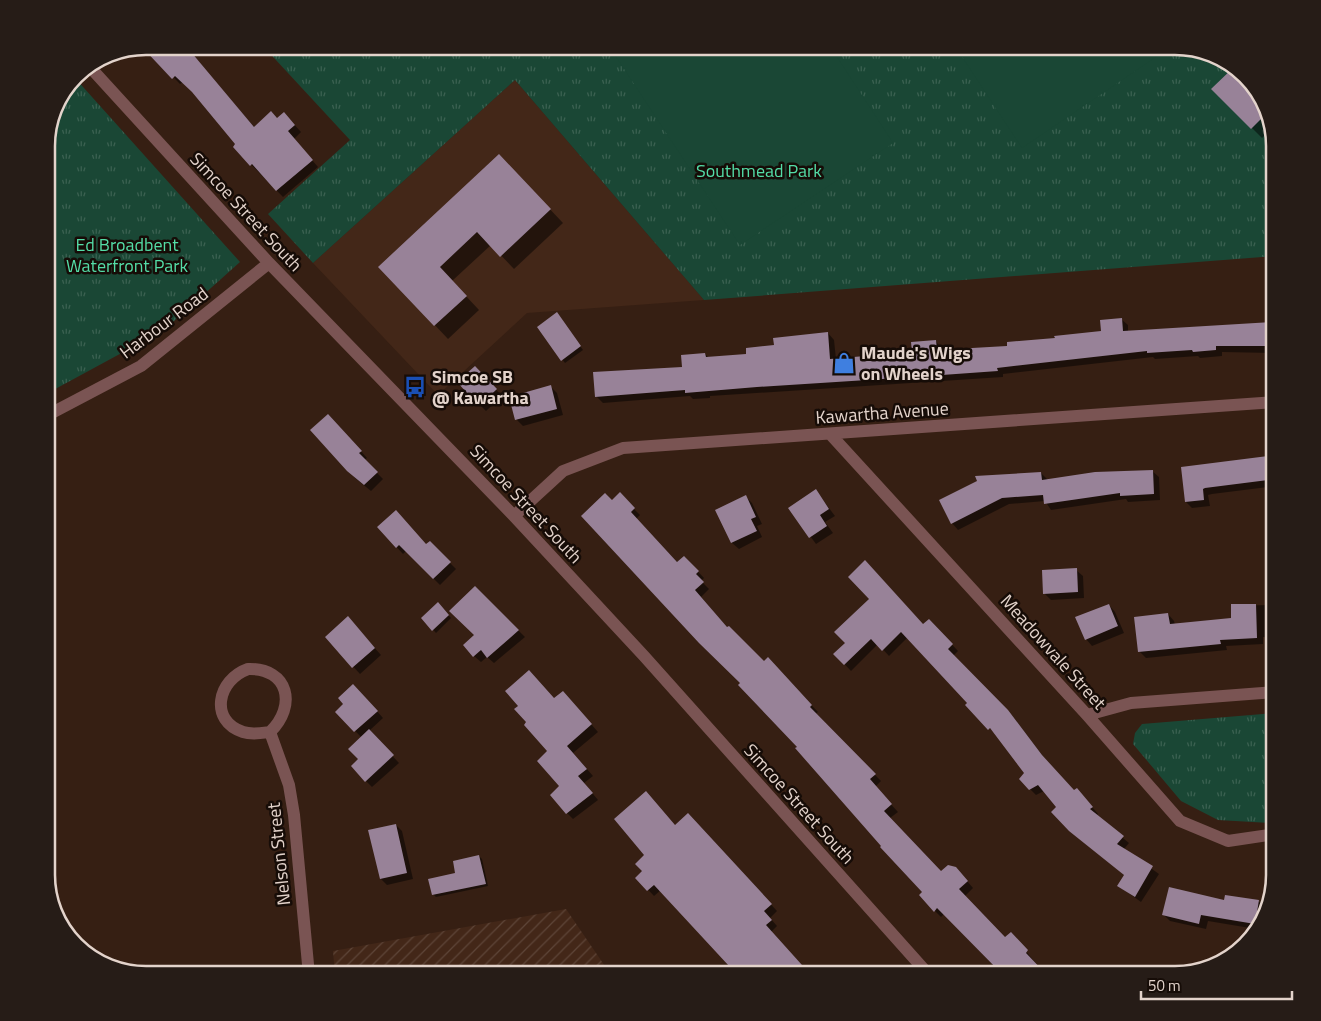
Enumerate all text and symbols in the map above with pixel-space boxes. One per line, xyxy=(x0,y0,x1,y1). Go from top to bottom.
street label: Simcoe Street South xyxy=(184,146,309,277)
park label: Southmead Park xyxy=(696,157,822,184)
park label: Ed Broadbent Waterfront Park xyxy=(66,231,188,279)
street label: Harbour Road xyxy=(114,280,214,365)
place label: Maude's Wigs on Wheels xyxy=(861,339,971,387)
shop icon: Maude's Wigs on Wheels xyxy=(831,350,857,376)
place label: Simcoe SB @ Kawartha xyxy=(432,363,529,411)
bus stop icon: Simcoe SB @ Kawartha xyxy=(402,374,428,400)
street label: Kawartha Avenue xyxy=(814,394,949,431)
street label: Simcoe Street South xyxy=(464,438,589,569)
street label: Meadowvale Street xyxy=(994,588,1113,716)
street label: Simcoe Street South xyxy=(738,737,861,870)
street label: Nelson Street xyxy=(260,801,297,907)
scale bar xyxy=(1141,968,1292,1000)
text: 50 m xyxy=(1148,974,1181,997)

